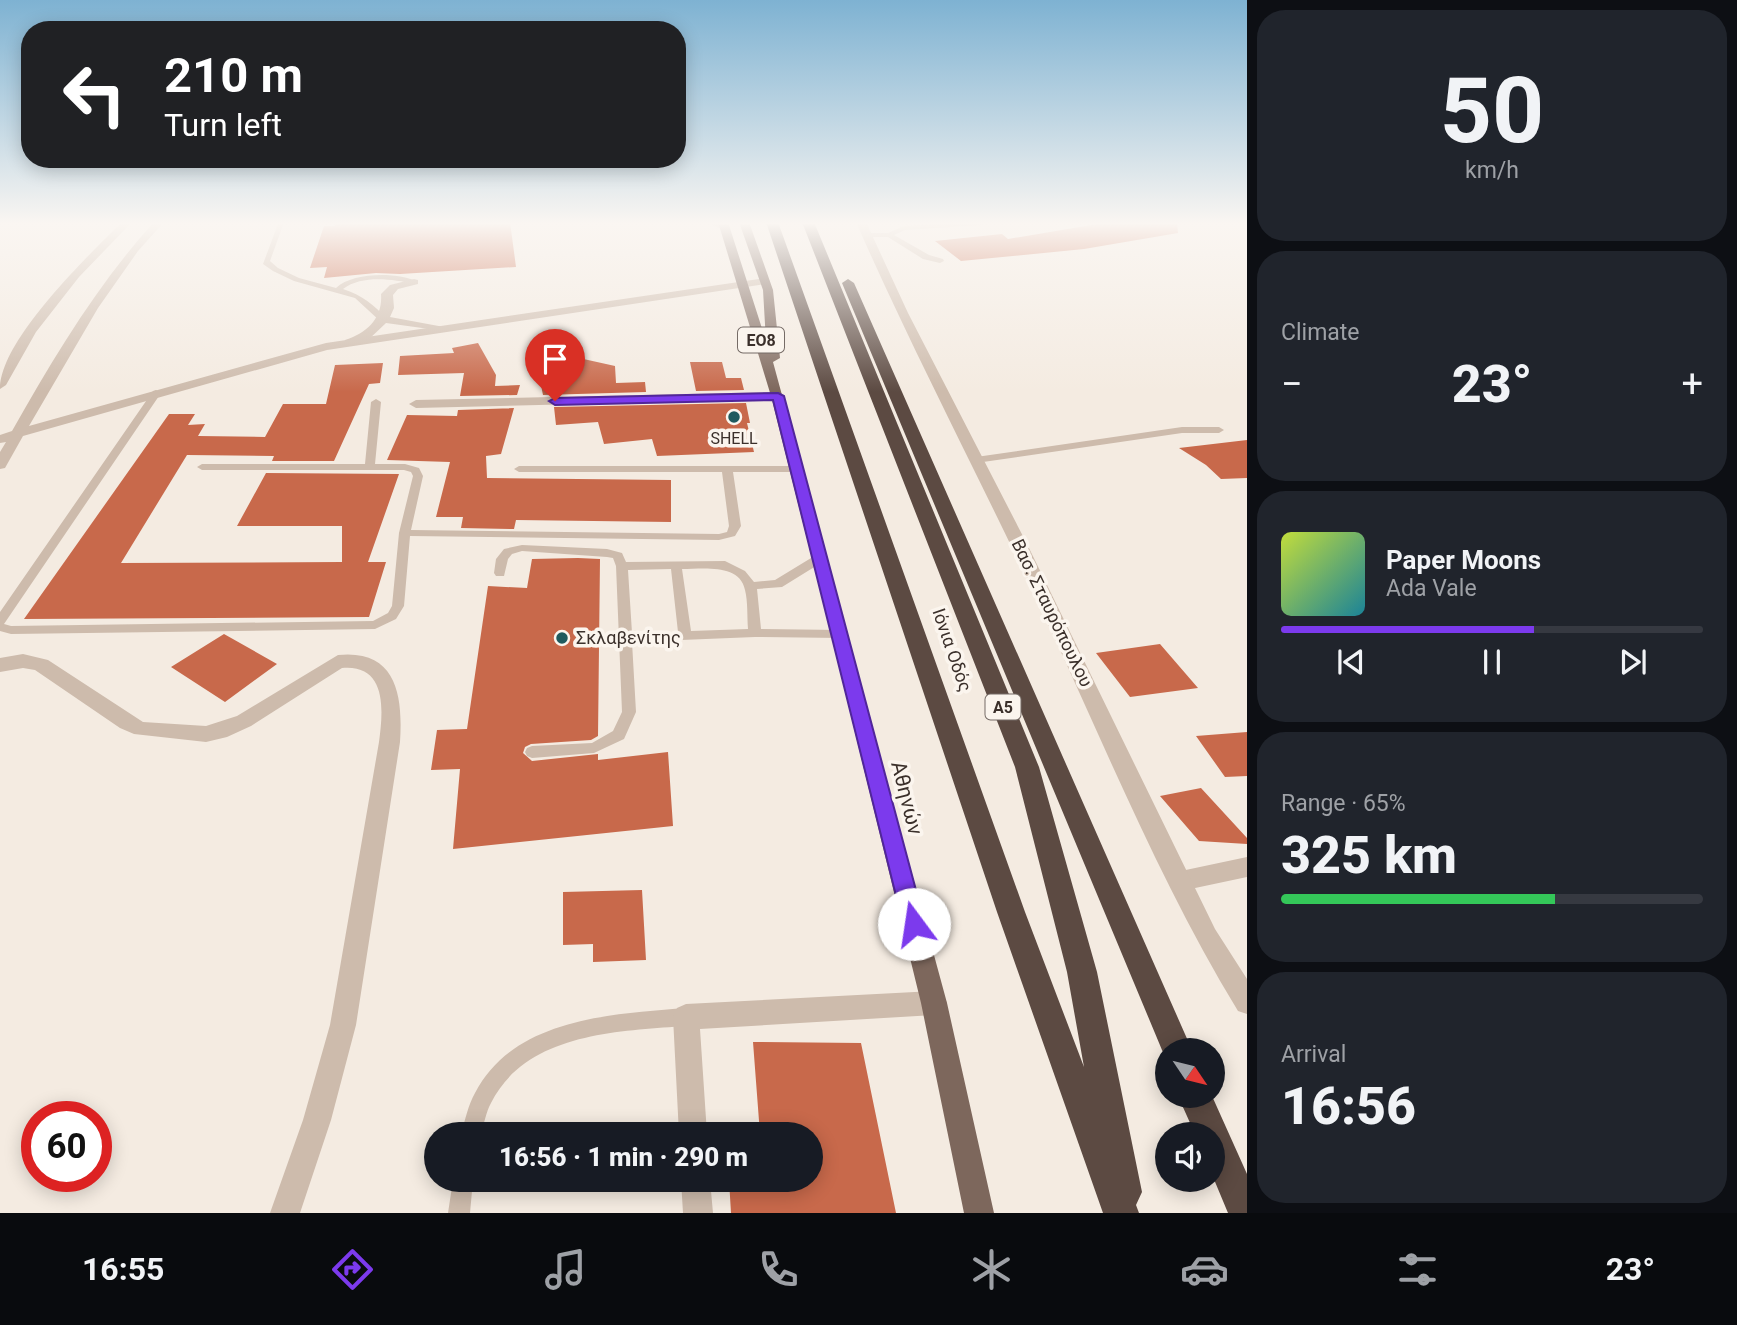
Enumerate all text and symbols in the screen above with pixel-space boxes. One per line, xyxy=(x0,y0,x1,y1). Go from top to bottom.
text: 210 m xyxy=(164,47,303,104)
icon: left xyxy=(49,49,140,140)
text: 50 xyxy=(1440,58,1544,164)
text: Turn left xyxy=(164,106,282,144)
text: km/h xyxy=(1465,157,1519,184)
text: Climate xyxy=(1281,319,1360,346)
road number: ΕΟ8 xyxy=(738,328,784,352)
pin xyxy=(525,329,585,401)
icon: arrive xyxy=(536,340,574,378)
text: 23° xyxy=(1452,354,1532,415)
text: − xyxy=(1281,362,1303,406)
text: + xyxy=(1681,362,1703,406)
marker: SHELL xyxy=(726,409,742,425)
place label: SHELL xyxy=(710,429,758,448)
street label: Βασ. Σταυρόπουλου xyxy=(1008,536,1097,690)
text: Paper Moons xyxy=(1386,545,1541,575)
text: Ada Vale xyxy=(1386,575,1477,602)
street label: Ιόνια Οδός xyxy=(928,605,977,694)
place label: Σκλαβενίτης xyxy=(576,627,681,648)
marker: Σκλαβενίτης xyxy=(554,630,570,646)
icon: previous xyxy=(1332,643,1370,681)
icon: pause xyxy=(1473,643,1511,681)
icon: next xyxy=(1614,643,1652,681)
road number: Α5 xyxy=(986,694,1020,720)
street label: Αθηνών xyxy=(886,759,928,837)
text: Range · 65% xyxy=(1281,790,1406,817)
text: 325 km xyxy=(1281,825,1457,886)
position arrow xyxy=(877,887,951,961)
north arrow xyxy=(1155,1038,1225,1108)
map controls xyxy=(1155,1038,1225,1192)
text: Arrival xyxy=(1281,1041,1346,1068)
text: 16:56 xyxy=(1281,1076,1416,1137)
speed limit sign: 60 xyxy=(21,1101,112,1192)
button: sound xyxy=(1155,1122,1225,1192)
text: 16:56 · 1 min · 290 m xyxy=(499,1142,748,1172)
icon: directions xyxy=(328,1245,377,1294)
icon: music xyxy=(541,1245,590,1294)
icon: phone xyxy=(754,1245,803,1294)
icon: climate xyxy=(967,1245,1016,1294)
icon: car xyxy=(1180,1245,1229,1294)
icon: filters xyxy=(1393,1245,1442,1294)
text: 16:55 xyxy=(82,1250,164,1288)
text: 23° xyxy=(1606,1250,1655,1288)

